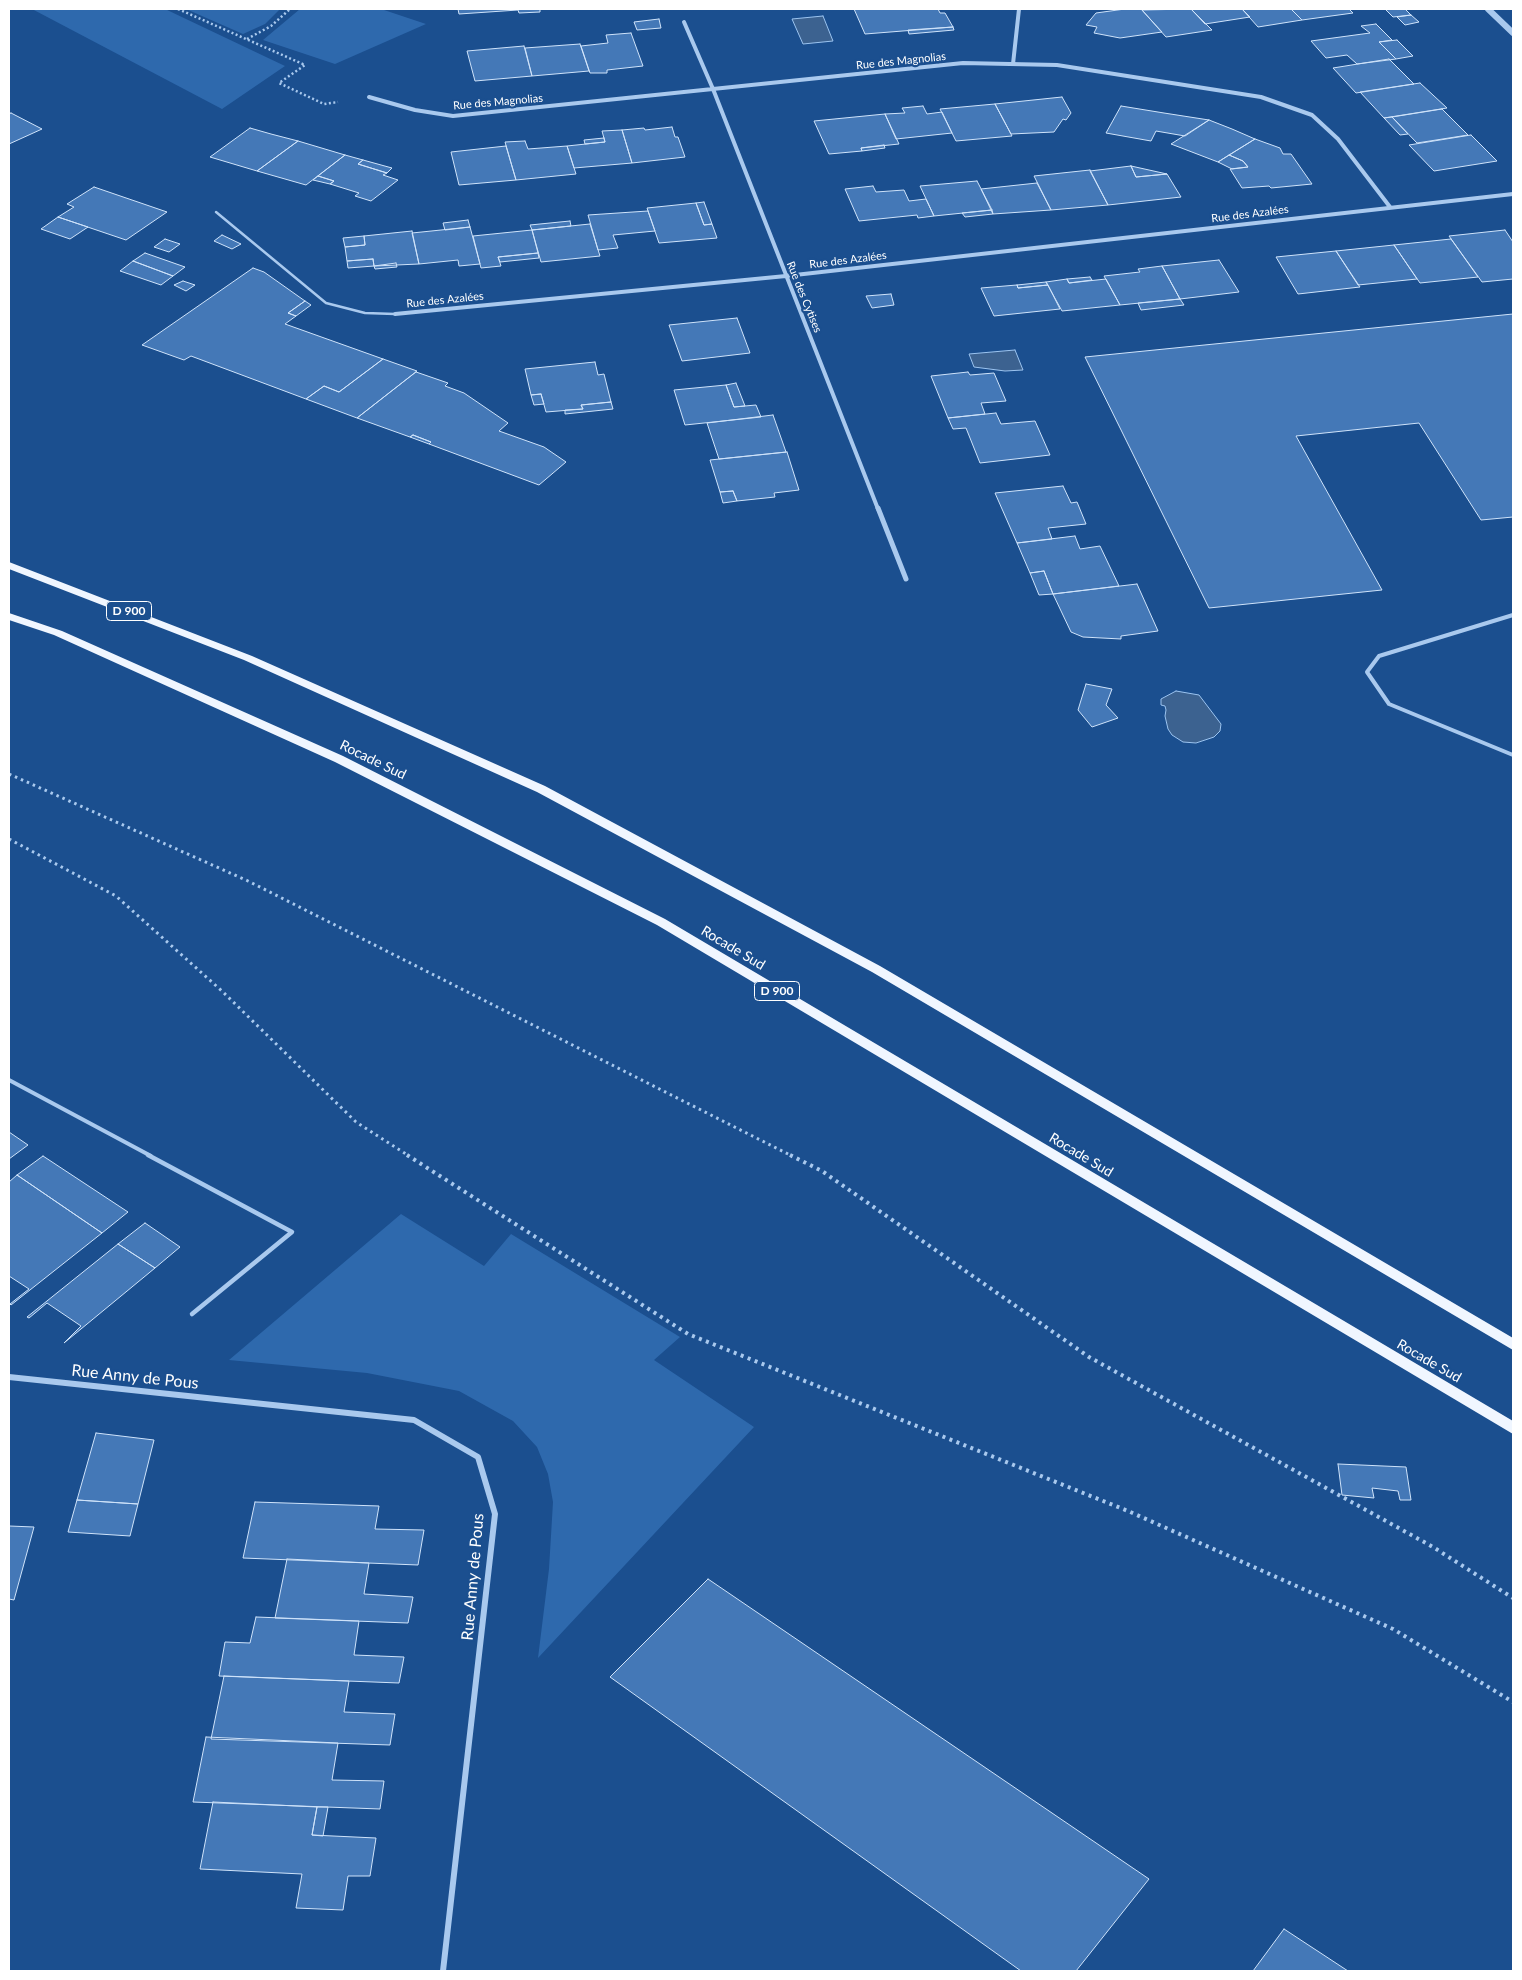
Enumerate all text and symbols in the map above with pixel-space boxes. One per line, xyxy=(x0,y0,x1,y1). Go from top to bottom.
street label: Rue des Magnolias xyxy=(856,50,946,72)
street label: Rue des Magnolias xyxy=(453,92,543,112)
street label: Rue des Azalées xyxy=(1211,203,1289,225)
street label: Rue des Azalées xyxy=(809,249,887,271)
street label: Rue des Cytises xyxy=(784,259,824,335)
street label: Rue des Azalées xyxy=(406,289,484,311)
road number: D 900 xyxy=(106,602,152,620)
street label: Rocade Sud xyxy=(337,737,409,783)
street label: Rocade Sud xyxy=(698,922,768,974)
road number: D 900 xyxy=(754,981,800,1000)
street label: Rocade Sud xyxy=(1046,1129,1116,1181)
street label: Rocade Sud xyxy=(1394,1336,1464,1386)
street label: Rue Anny de Pous xyxy=(71,1361,199,1393)
street label: Rue Anny de Pous xyxy=(458,1513,488,1641)

